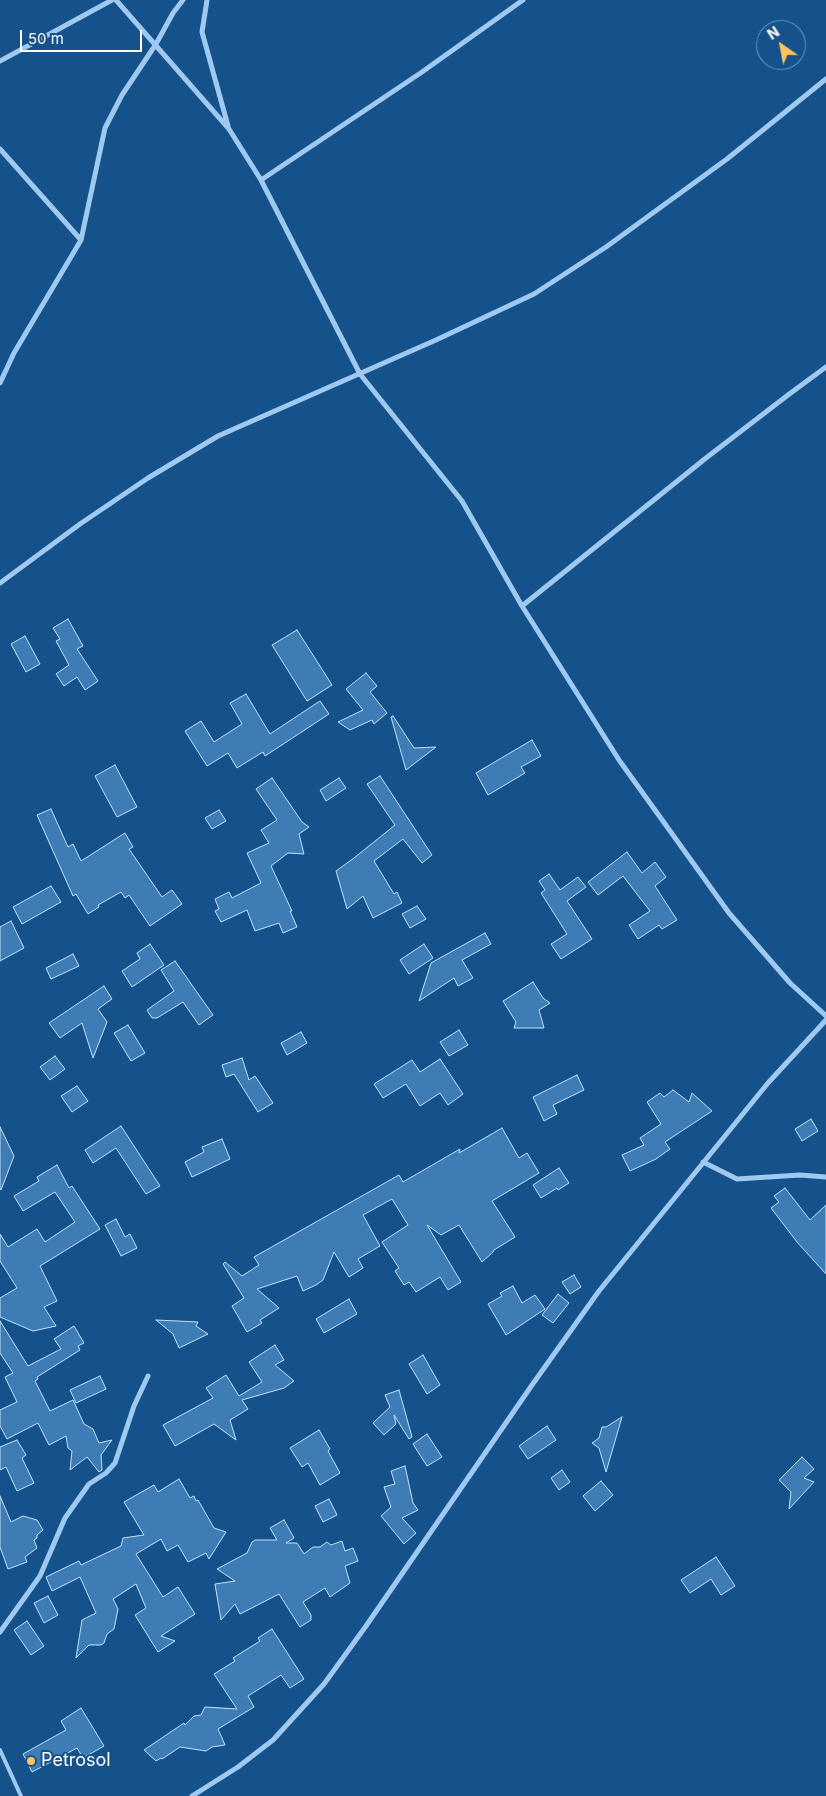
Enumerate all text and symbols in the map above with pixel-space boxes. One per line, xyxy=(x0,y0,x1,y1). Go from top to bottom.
scale bar xyxy=(22,20,145,52)
north arrow xyxy=(756,20,806,70)
text: N xyxy=(764,23,782,43)
text: 50 m xyxy=(28,29,64,48)
place label: Petrosol xyxy=(41,1750,111,1772)
marker: Petrosol xyxy=(25,1755,37,1767)

